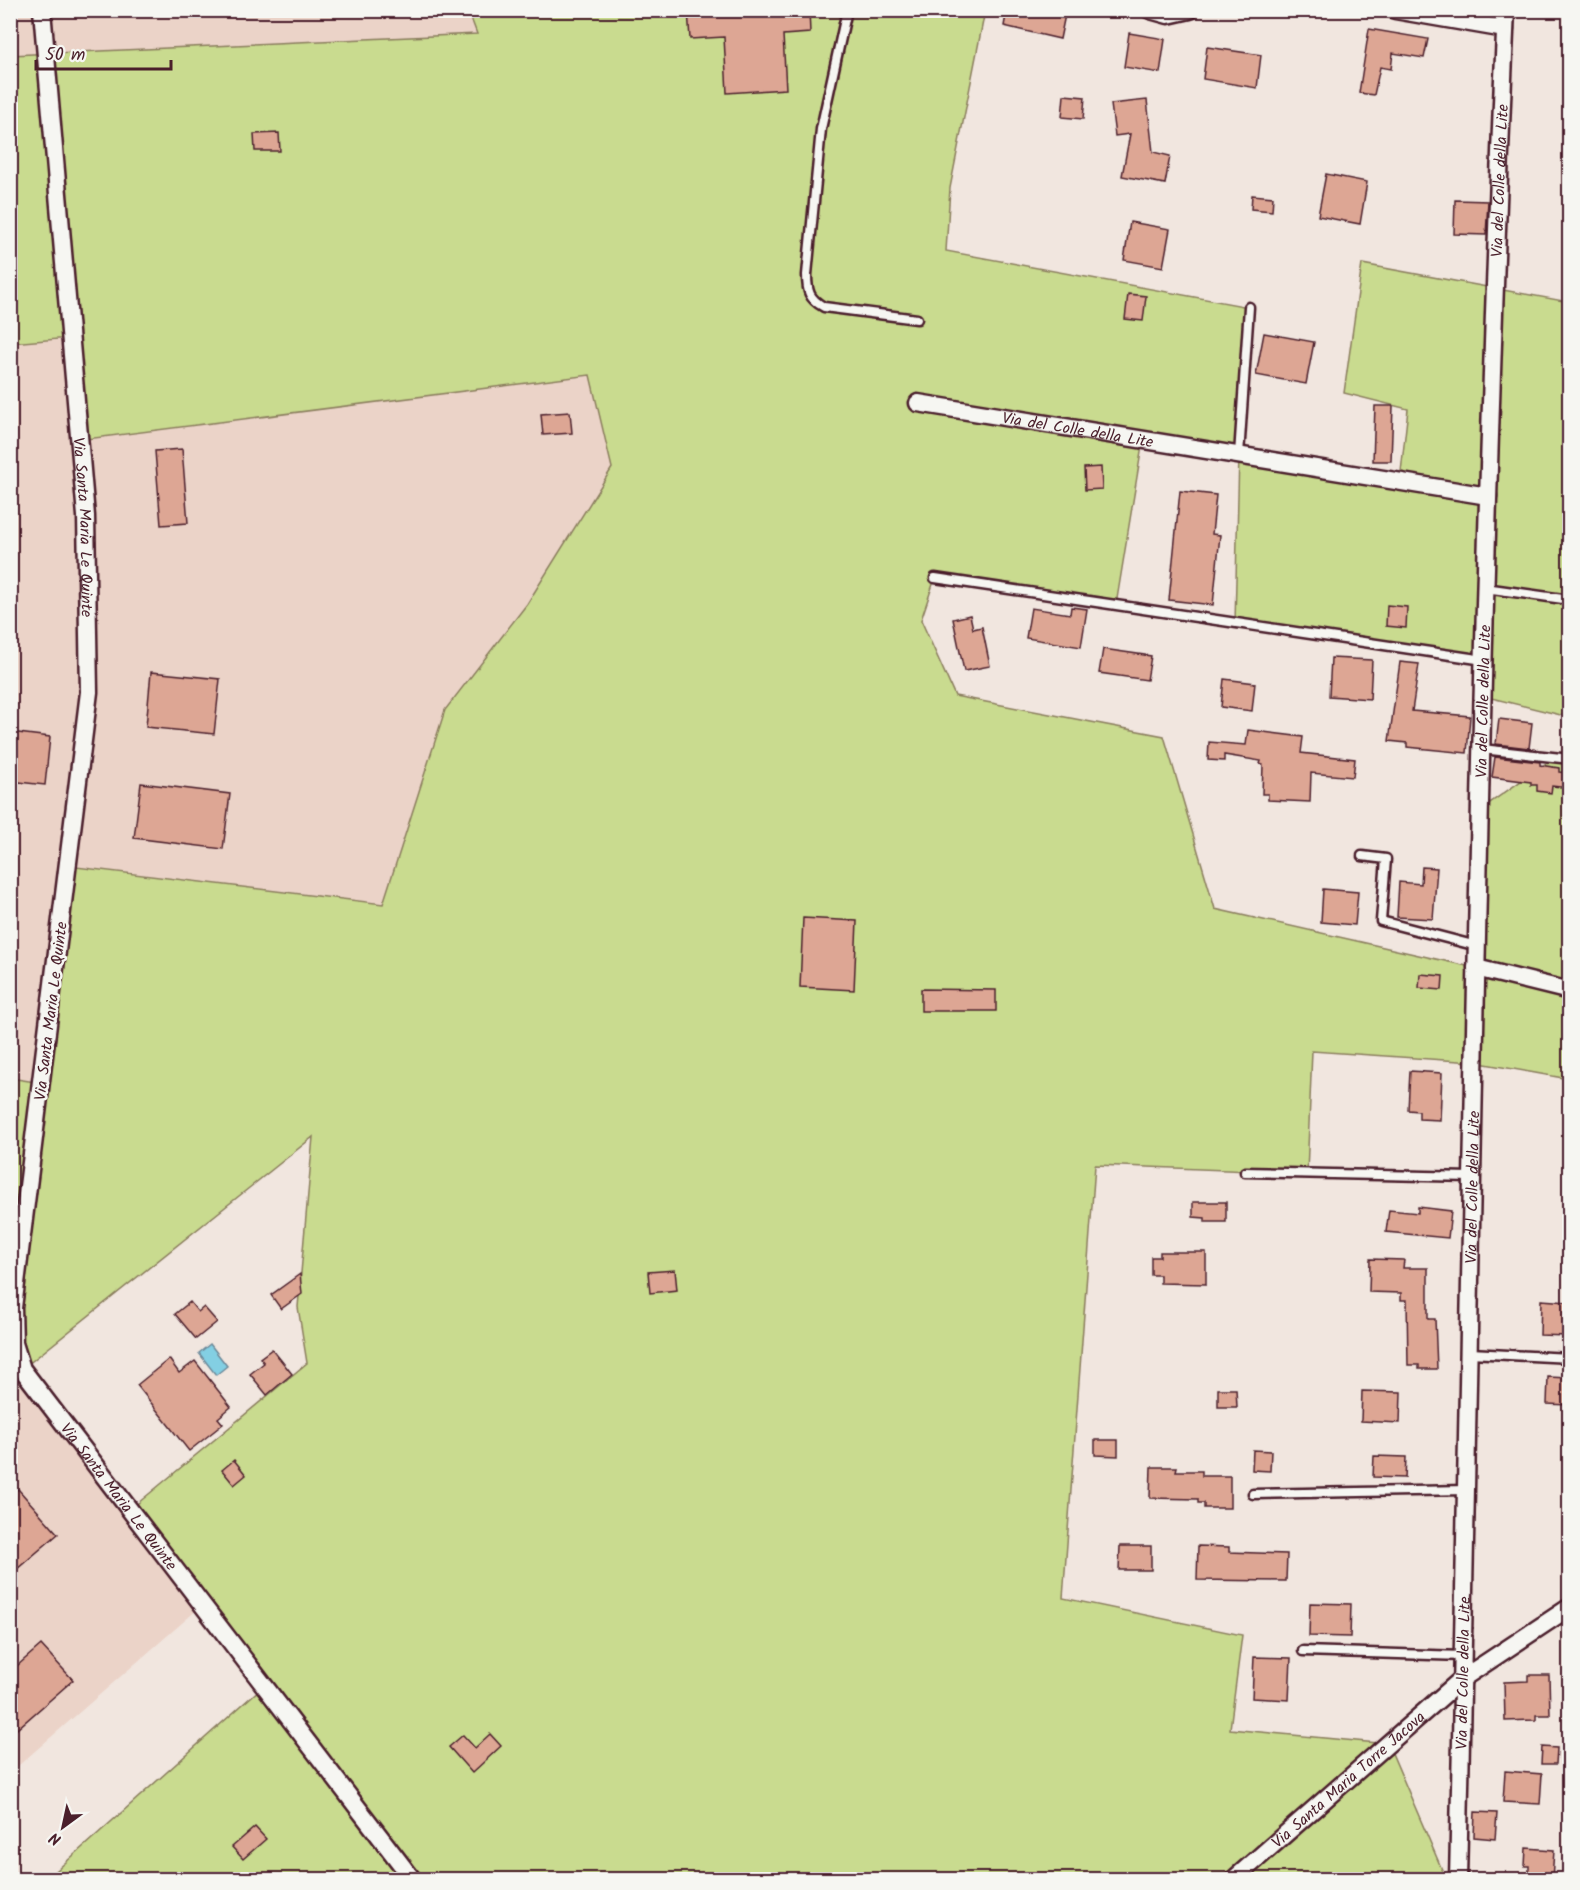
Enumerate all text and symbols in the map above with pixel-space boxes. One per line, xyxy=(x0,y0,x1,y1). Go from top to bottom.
scale bar xyxy=(36,33,171,71)
text: 50 m xyxy=(45,41,85,70)
street label: Via del Colle della Lite xyxy=(1485,104,1516,257)
street label: Via del Colle della Lite xyxy=(1000,406,1155,455)
street label: Via Santa Maria Le Quinte xyxy=(65,436,99,617)
street label: Via del Colle della Lite xyxy=(1470,624,1498,778)
street label: Via Santa Maria Le Quinte xyxy=(28,920,75,1102)
street label: Via del Colle della Lite xyxy=(1459,1110,1487,1264)
street label: Via Santa Maria Le Quinte xyxy=(53,1418,183,1576)
street label: Via del Colle della Lite xyxy=(1450,1596,1478,1750)
street label: Via Santa Maria Torre Jacova xyxy=(1266,1705,1432,1855)
north arrow xyxy=(33,1797,93,1857)
text: N xyxy=(45,1825,67,1852)

